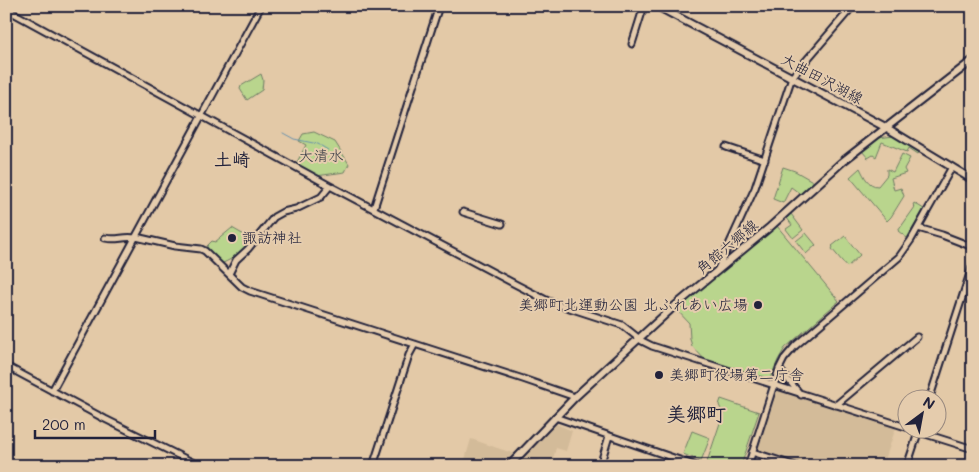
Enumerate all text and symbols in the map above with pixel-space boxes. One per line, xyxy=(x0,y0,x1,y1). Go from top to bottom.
street label: 大曲田沢湖線 xyxy=(778,48,867,108)
park label: 大清水 xyxy=(298,145,344,165)
district label: 土崎 xyxy=(214,147,250,171)
street label: 角館六郷線 xyxy=(691,214,762,278)
place label: 諏訪神社 xyxy=(242,227,302,247)
marker: 諏訪神社 xyxy=(226,232,238,244)
place label: 美郷町北運動公園 北ふれあい広場 xyxy=(518,294,748,314)
marker: 美郷町北運動公園 北ふれあい広場 xyxy=(752,299,764,311)
place label: 美郷町役場第二庁舎 xyxy=(669,364,804,384)
marker: 美郷町役場第二庁舎 xyxy=(653,369,665,381)
north arrow xyxy=(896,390,946,440)
text: N xyxy=(920,392,939,413)
district label: 美郷町 xyxy=(666,400,726,426)
scale bar xyxy=(35,407,155,439)
text: 200 m xyxy=(42,414,86,434)

